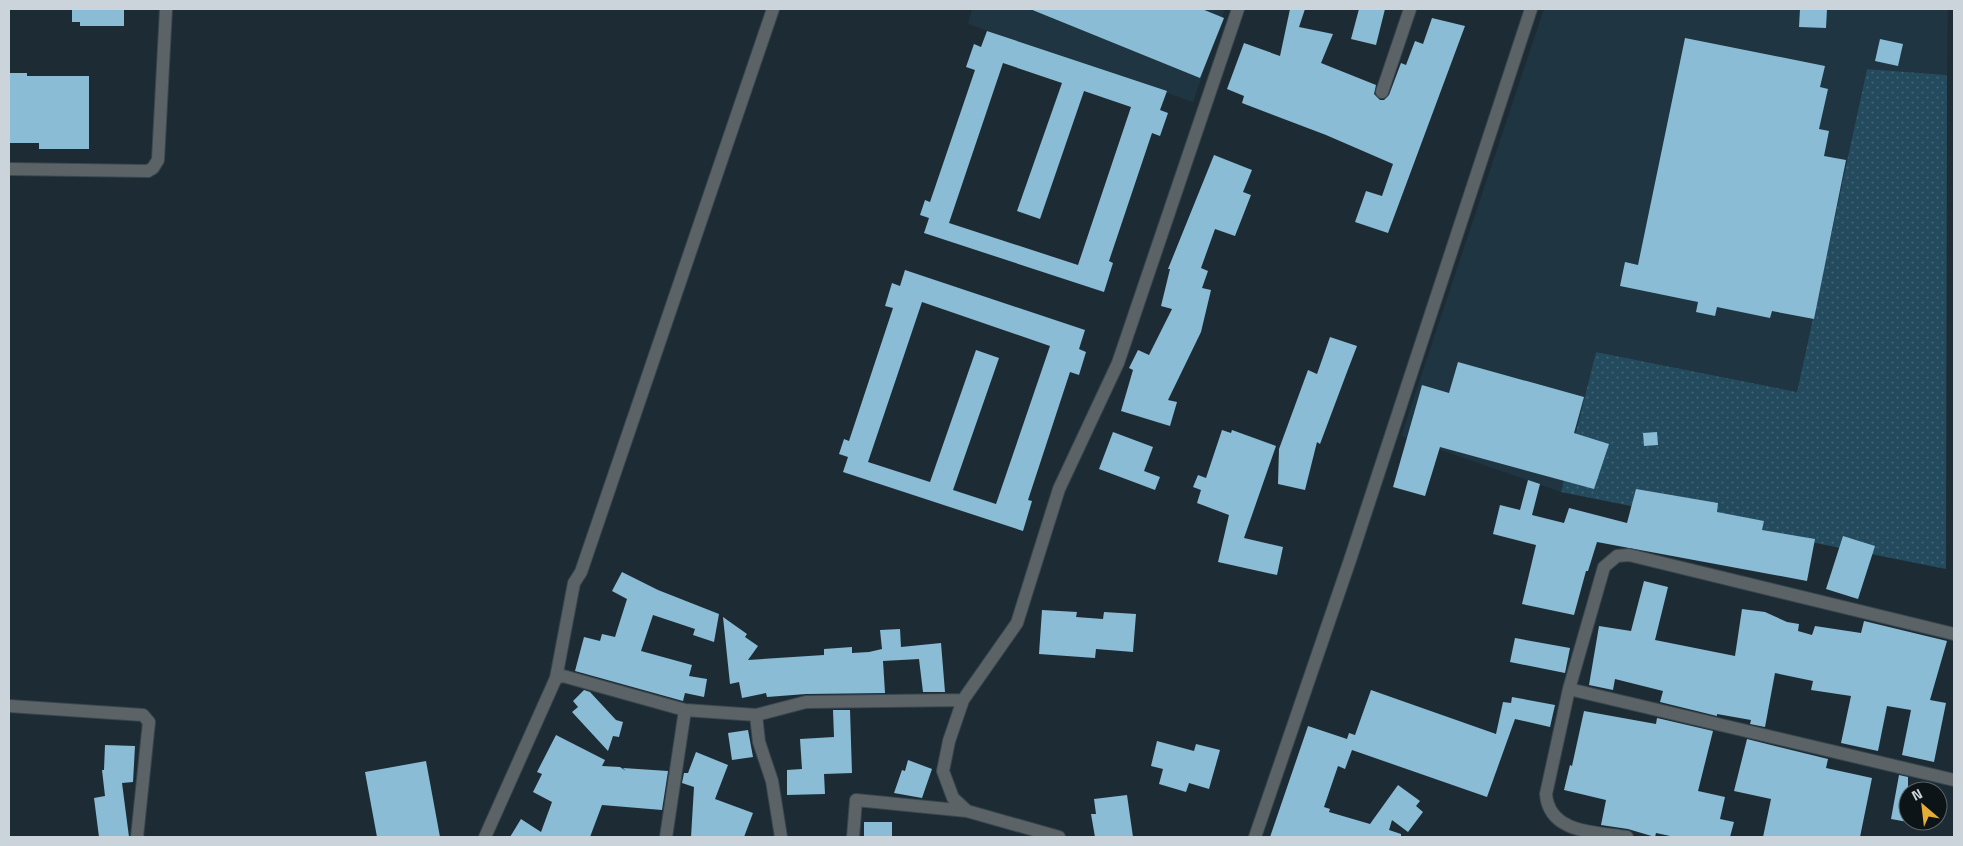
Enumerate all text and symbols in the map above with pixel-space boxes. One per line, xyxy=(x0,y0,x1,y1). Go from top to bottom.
north arrow xyxy=(1898,781,1948,831)
text: N xyxy=(1907,783,1926,806)

